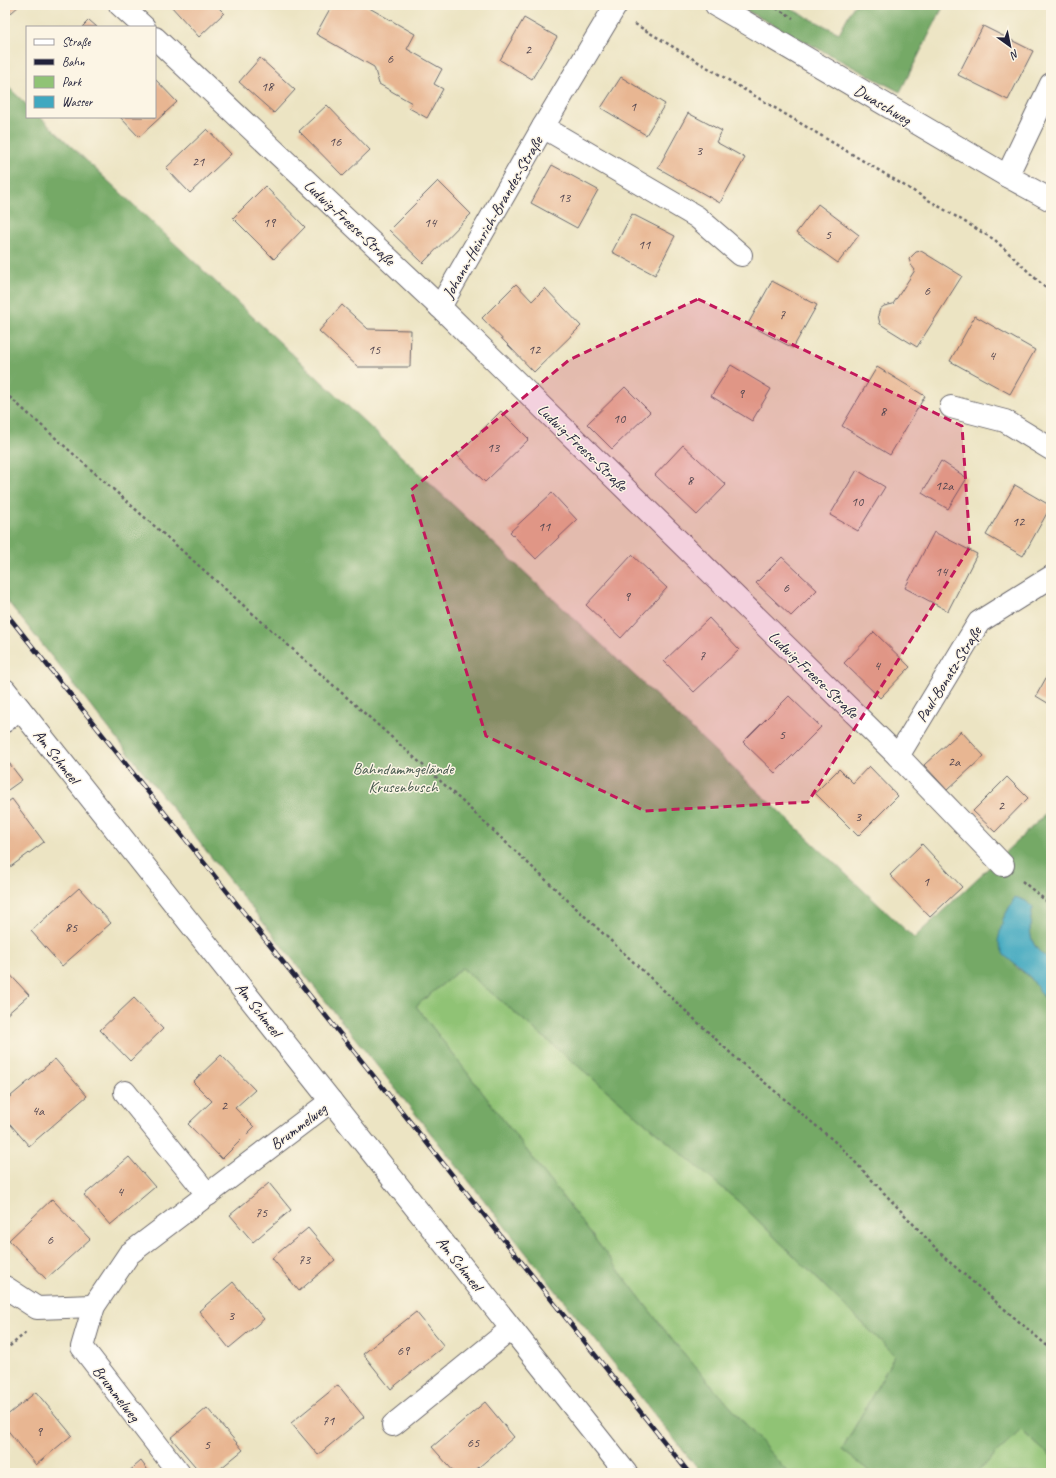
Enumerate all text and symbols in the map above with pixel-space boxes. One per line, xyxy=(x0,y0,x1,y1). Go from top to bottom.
legend xyxy=(26,26,156,118)
north arrow xyxy=(990,26,1030,66)
text: Straße xyxy=(62,34,91,50)
house number: 2 xyxy=(525,41,533,58)
text: N xyxy=(1007,47,1022,63)
house number: 6 xyxy=(387,50,394,67)
text: Bahn xyxy=(62,54,85,70)
text: Park xyxy=(62,74,83,90)
house number: 18 xyxy=(261,78,275,95)
street label: Dwaschweg xyxy=(850,80,916,130)
text: Wasser xyxy=(62,94,94,110)
house number: 1 xyxy=(630,98,637,115)
street label: Johann-Heinrich-Brandes-Straße xyxy=(438,131,548,303)
house number: 16 xyxy=(329,133,342,150)
house number: 3 xyxy=(696,142,704,159)
house number: 21 xyxy=(192,153,205,170)
street label: Ludwig-Freese-Straße xyxy=(300,175,400,271)
house number: 13 xyxy=(558,189,572,206)
house number: 19 xyxy=(263,214,277,231)
house number: 14 xyxy=(424,214,438,231)
house number: 5 xyxy=(825,226,832,243)
house number: 11 xyxy=(638,236,651,253)
house number: 6 xyxy=(924,282,931,299)
house number: 7 xyxy=(779,306,786,323)
house number: 15 xyxy=(368,341,381,358)
house number: 12 xyxy=(528,341,542,358)
house number: 4 xyxy=(989,347,997,364)
house number: 9 xyxy=(738,385,746,402)
street label: Ludwig-Freese-Straße xyxy=(533,400,633,497)
house number: 8 xyxy=(880,403,888,420)
house number: 10 xyxy=(613,410,627,427)
house number: 13 xyxy=(487,439,501,456)
house number: 8 xyxy=(687,472,695,489)
house number: 12a xyxy=(935,477,954,494)
house number: 10 xyxy=(851,493,865,510)
house number: 12 xyxy=(1012,513,1026,530)
house number: 11 xyxy=(538,518,551,535)
house number: 14 xyxy=(935,563,949,580)
house number: 6 xyxy=(783,579,790,596)
house number: 9 xyxy=(624,588,632,605)
street label: Paul-Bonatz-Straße xyxy=(912,622,987,726)
street label: Ludwig-Freese-Straße xyxy=(764,627,864,724)
house number: 7 xyxy=(699,647,706,664)
house number: 4 xyxy=(874,657,882,674)
street label: Am Schmeel xyxy=(29,725,86,790)
house number: 5 xyxy=(779,726,786,743)
house number: 2a xyxy=(948,753,961,770)
park label: Bahndammgelände Krusenbusch xyxy=(353,759,455,797)
house number: 2 xyxy=(998,797,1006,814)
house number: 3 xyxy=(855,808,863,825)
house number: 1 xyxy=(923,873,930,890)
house number: 85 xyxy=(65,919,78,936)
street label: Am Schmeel xyxy=(231,978,288,1043)
house number: 2 xyxy=(221,1097,229,1114)
street label: Brummelweg xyxy=(266,1098,332,1155)
house number: 4a xyxy=(32,1102,45,1119)
house number: 4 xyxy=(117,1183,125,1200)
house number: 75 xyxy=(255,1204,268,1221)
house number: 6 xyxy=(47,1231,54,1248)
street label: Am Schmeel xyxy=(432,1232,489,1297)
house number: 73 xyxy=(298,1251,312,1268)
house number: 3 xyxy=(228,1307,236,1324)
house number: 69 xyxy=(397,1342,411,1359)
street label: Brummelweg xyxy=(88,1362,145,1427)
house number: 71 xyxy=(322,1412,335,1429)
house number: 9 xyxy=(36,1423,44,1440)
house number: 65 xyxy=(467,1434,480,1451)
house number: 5 xyxy=(204,1436,211,1453)

